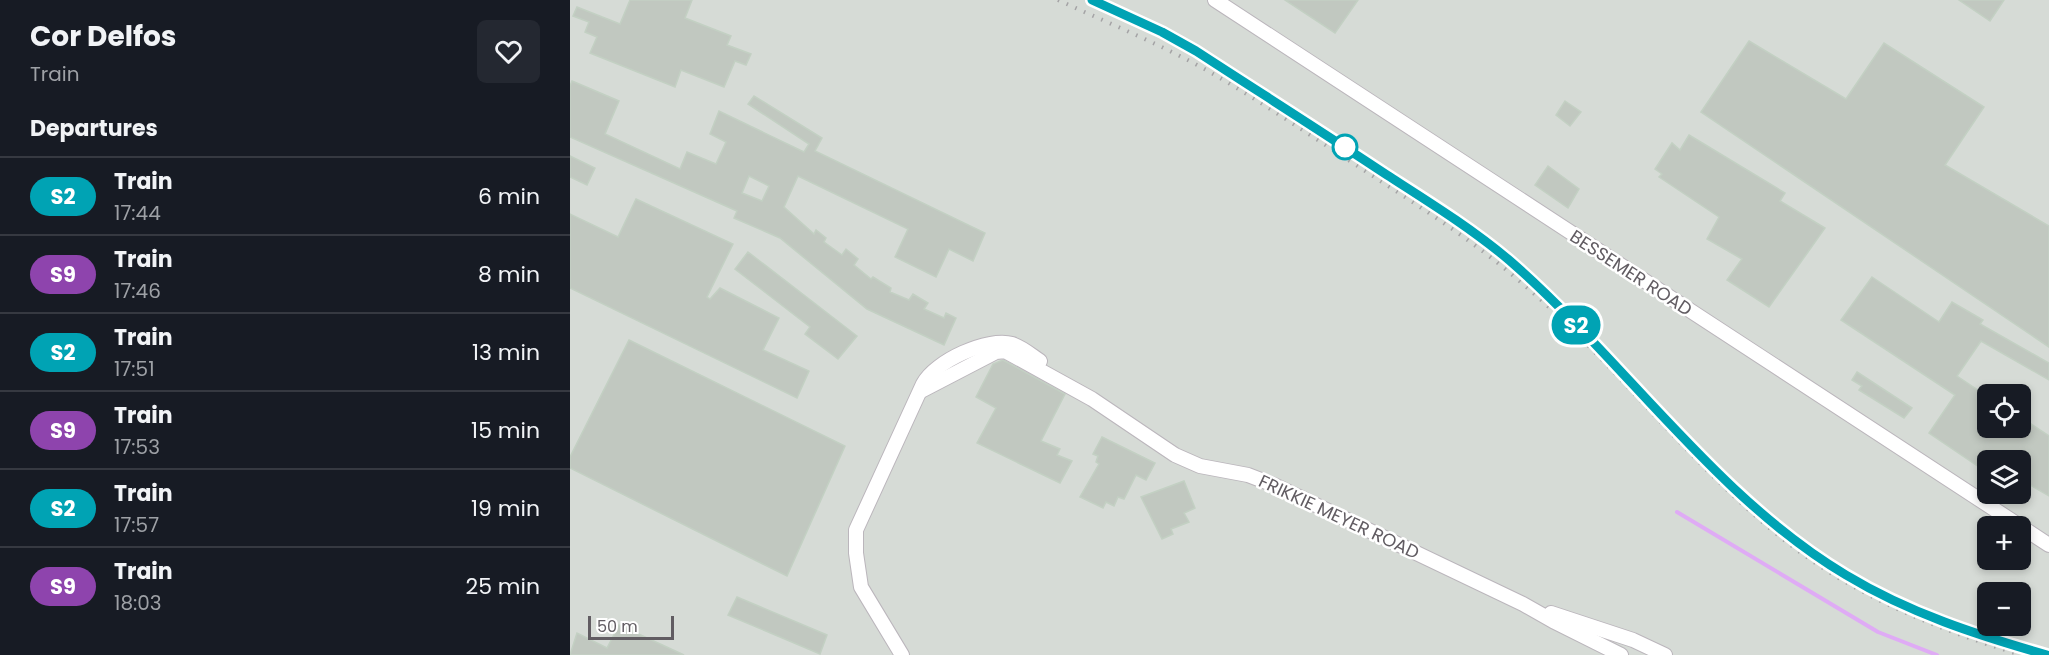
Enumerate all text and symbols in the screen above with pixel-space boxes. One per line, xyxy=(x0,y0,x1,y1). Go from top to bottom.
text: Cor Delfos xyxy=(30,17,177,56)
button: heart xyxy=(477,20,540,83)
text: Train xyxy=(30,60,80,88)
text: Departures xyxy=(30,113,158,144)
unlabelled marker xyxy=(1332,134,1358,160)
text: Train xyxy=(114,166,173,197)
text: 6 min xyxy=(478,181,540,212)
text: S2 xyxy=(51,182,75,211)
text: 17:44 xyxy=(114,199,161,227)
street label: BESSEMER ROAD xyxy=(1565,224,1697,321)
text: Train xyxy=(114,244,173,275)
text: 8 min xyxy=(478,259,540,290)
text: S9 xyxy=(50,260,76,289)
text: 17:46 xyxy=(114,277,161,305)
line badge: S2 xyxy=(1549,306,1603,344)
text: S2 xyxy=(1564,311,1588,340)
text: Train xyxy=(114,322,173,353)
text: 13 min xyxy=(472,337,540,368)
text: S2 xyxy=(51,338,75,367)
text: 17:51 xyxy=(114,355,155,383)
map controls xyxy=(1977,384,2031,636)
button: locate xyxy=(1977,384,2031,438)
text: Train xyxy=(114,400,173,431)
text: 15 min xyxy=(471,415,540,446)
text: S9 xyxy=(50,416,76,445)
text: 17:53 xyxy=(114,433,160,461)
button: layers xyxy=(1977,450,2031,504)
street label: FRIKKIE MEYER ROAD xyxy=(1255,468,1424,565)
text: Train xyxy=(114,478,173,509)
text: 19 min xyxy=(471,493,540,524)
text: S2 xyxy=(51,494,75,523)
text: 17:57 xyxy=(114,511,159,539)
button: + xyxy=(1977,516,2031,570)
text: Train xyxy=(114,556,173,587)
text: 25 min xyxy=(466,571,540,602)
text: S9 xyxy=(50,572,76,601)
button: − xyxy=(1977,582,2031,636)
text: 18:03 xyxy=(114,589,162,617)
scale bar xyxy=(588,613,674,640)
text: 50 m xyxy=(597,615,638,638)

